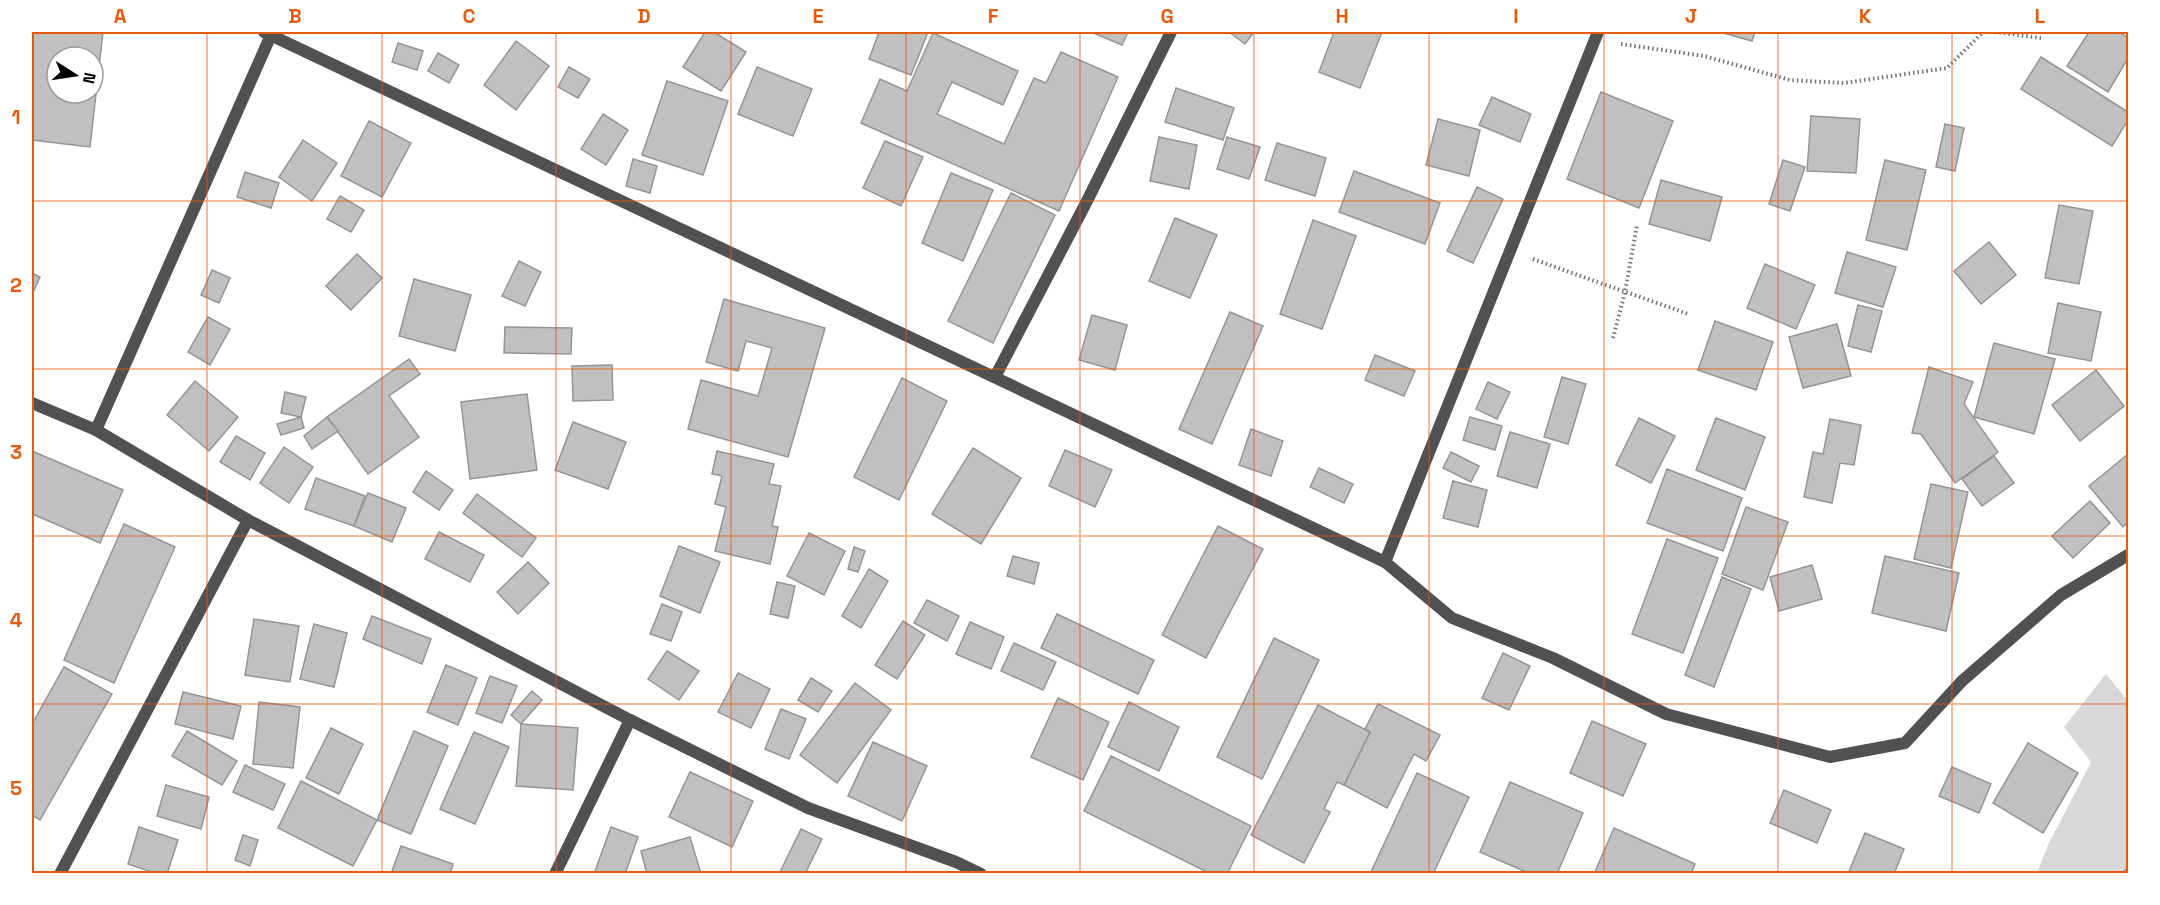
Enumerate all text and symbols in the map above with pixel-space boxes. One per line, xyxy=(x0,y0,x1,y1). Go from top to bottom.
text: A xyxy=(114,3,127,29)
text: B xyxy=(288,3,302,29)
text: C xyxy=(463,3,476,29)
text: D xyxy=(637,3,651,29)
text: E xyxy=(812,3,824,29)
text: F xyxy=(988,3,999,29)
text: G xyxy=(1160,3,1174,29)
text: H xyxy=(1335,3,1349,29)
text: I xyxy=(1513,3,1519,29)
text: J xyxy=(1685,3,1697,29)
text: K xyxy=(1859,3,1872,29)
text: L xyxy=(2035,3,2046,29)
north arrow xyxy=(45,45,105,105)
text: N xyxy=(78,71,101,85)
text: 1 xyxy=(11,104,21,130)
text: 2 xyxy=(10,272,22,298)
text: 3 xyxy=(10,439,22,465)
text: 4 xyxy=(10,607,23,633)
text: 5 xyxy=(10,775,22,801)

